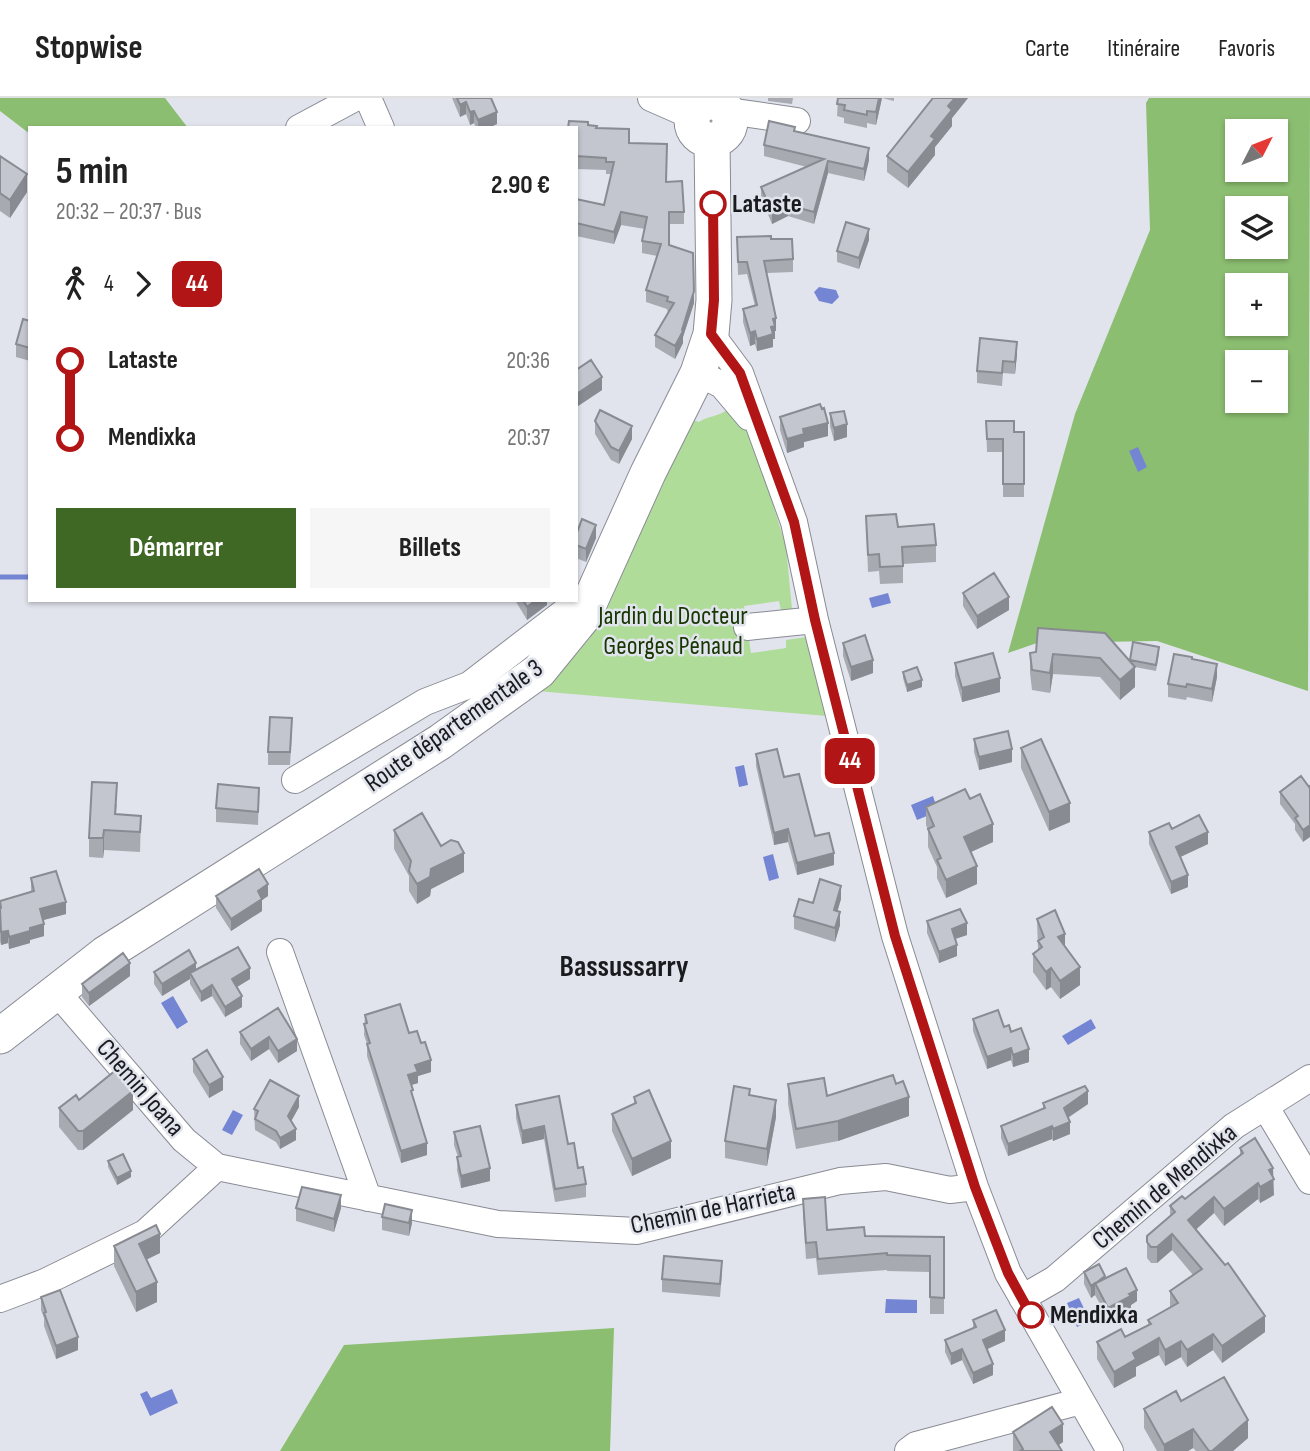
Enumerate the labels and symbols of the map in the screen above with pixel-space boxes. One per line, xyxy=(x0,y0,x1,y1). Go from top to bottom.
north arrow xyxy=(1225,119,1288,182)
place label: Lataste xyxy=(732,189,802,220)
marker: Lataste xyxy=(700,191,726,217)
park label: Jardin du Docteur Georges Pénaud xyxy=(597,601,748,662)
street label: Route départementale 3 xyxy=(359,653,549,799)
line badge: 44 xyxy=(818,738,882,784)
district label: Bassussarry xyxy=(560,949,689,985)
street label: Chemin Joana xyxy=(90,1033,190,1143)
street label: Chemin de Mendixka xyxy=(1087,1118,1243,1256)
street label: Chemin de Harrieta xyxy=(628,1176,798,1242)
place label: Mendixka xyxy=(1050,1300,1138,1331)
marker: Mendixka xyxy=(1018,1302,1044,1328)

